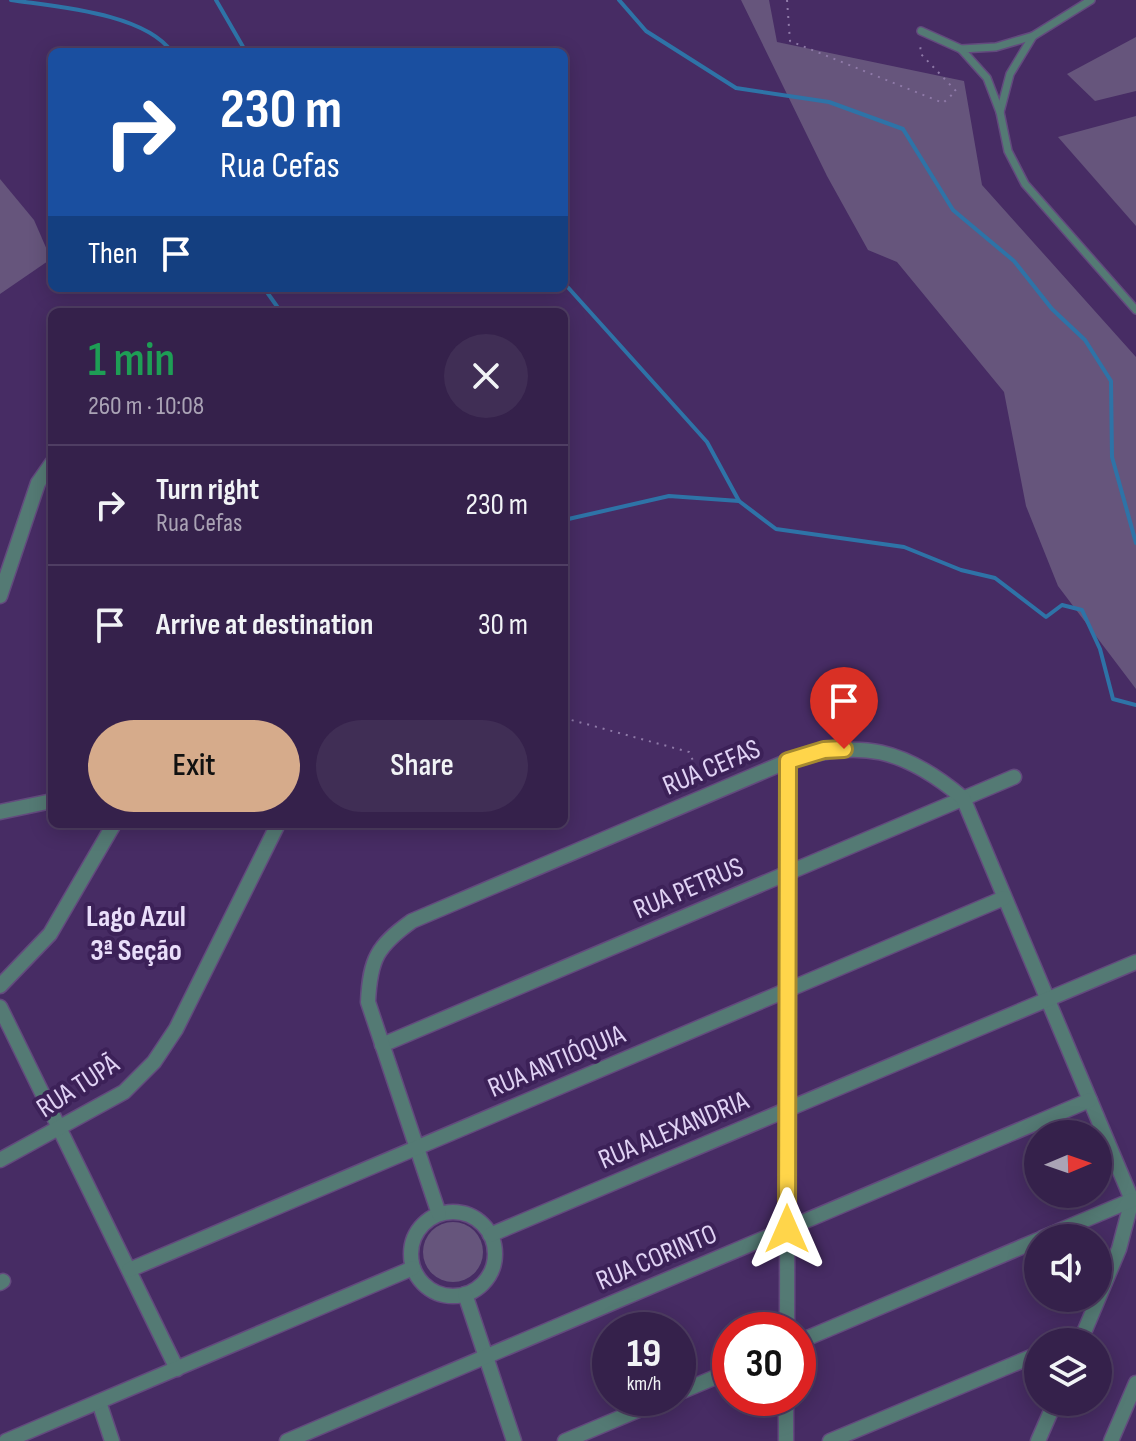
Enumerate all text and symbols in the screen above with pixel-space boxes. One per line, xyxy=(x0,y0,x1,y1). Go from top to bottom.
text: 230 m xyxy=(220,77,342,144)
icon: right xyxy=(88,80,192,184)
text: Rua Cefas xyxy=(220,145,340,188)
icon: arrive xyxy=(154,232,198,276)
text: Then xyxy=(88,236,138,272)
text: 1 min xyxy=(88,332,175,389)
button: close xyxy=(444,334,528,418)
text: 260 m · 10:08 xyxy=(88,391,204,422)
text: Turn right xyxy=(156,472,259,508)
icon: right xyxy=(88,483,132,527)
text: 230 m xyxy=(466,487,528,523)
text: Rua Cefas xyxy=(156,508,242,539)
icon: arrive xyxy=(88,603,132,647)
text: Arrive at destination xyxy=(156,607,373,643)
text: 30 m xyxy=(478,607,528,643)
pin xyxy=(810,667,878,749)
icon: arrive xyxy=(822,679,866,723)
button: Exit xyxy=(88,720,300,812)
button: Share xyxy=(316,720,528,812)
street label: RUA CEFAS xyxy=(658,732,765,803)
street label: RUA PETRUS xyxy=(629,850,749,926)
district label: Lago Azul 3ª Seção xyxy=(86,899,186,969)
street label: RUA ANTIÓQUIA xyxy=(483,1017,631,1105)
street label: RUA TUPÃ xyxy=(31,1047,126,1125)
street label: RUA ALEXANDRIA xyxy=(594,1084,754,1177)
north arrow xyxy=(1024,1120,1112,1208)
map controls xyxy=(1024,1120,1112,1416)
position arrow xyxy=(745,1187,829,1271)
street label: RUA CORINTO xyxy=(591,1217,722,1298)
button: sound xyxy=(1024,1224,1112,1312)
speed limit sign: 30 xyxy=(712,1312,816,1416)
button: layers xyxy=(1024,1328,1112,1416)
text: 19 xyxy=(627,1330,661,1378)
text: km/h xyxy=(627,1372,661,1396)

